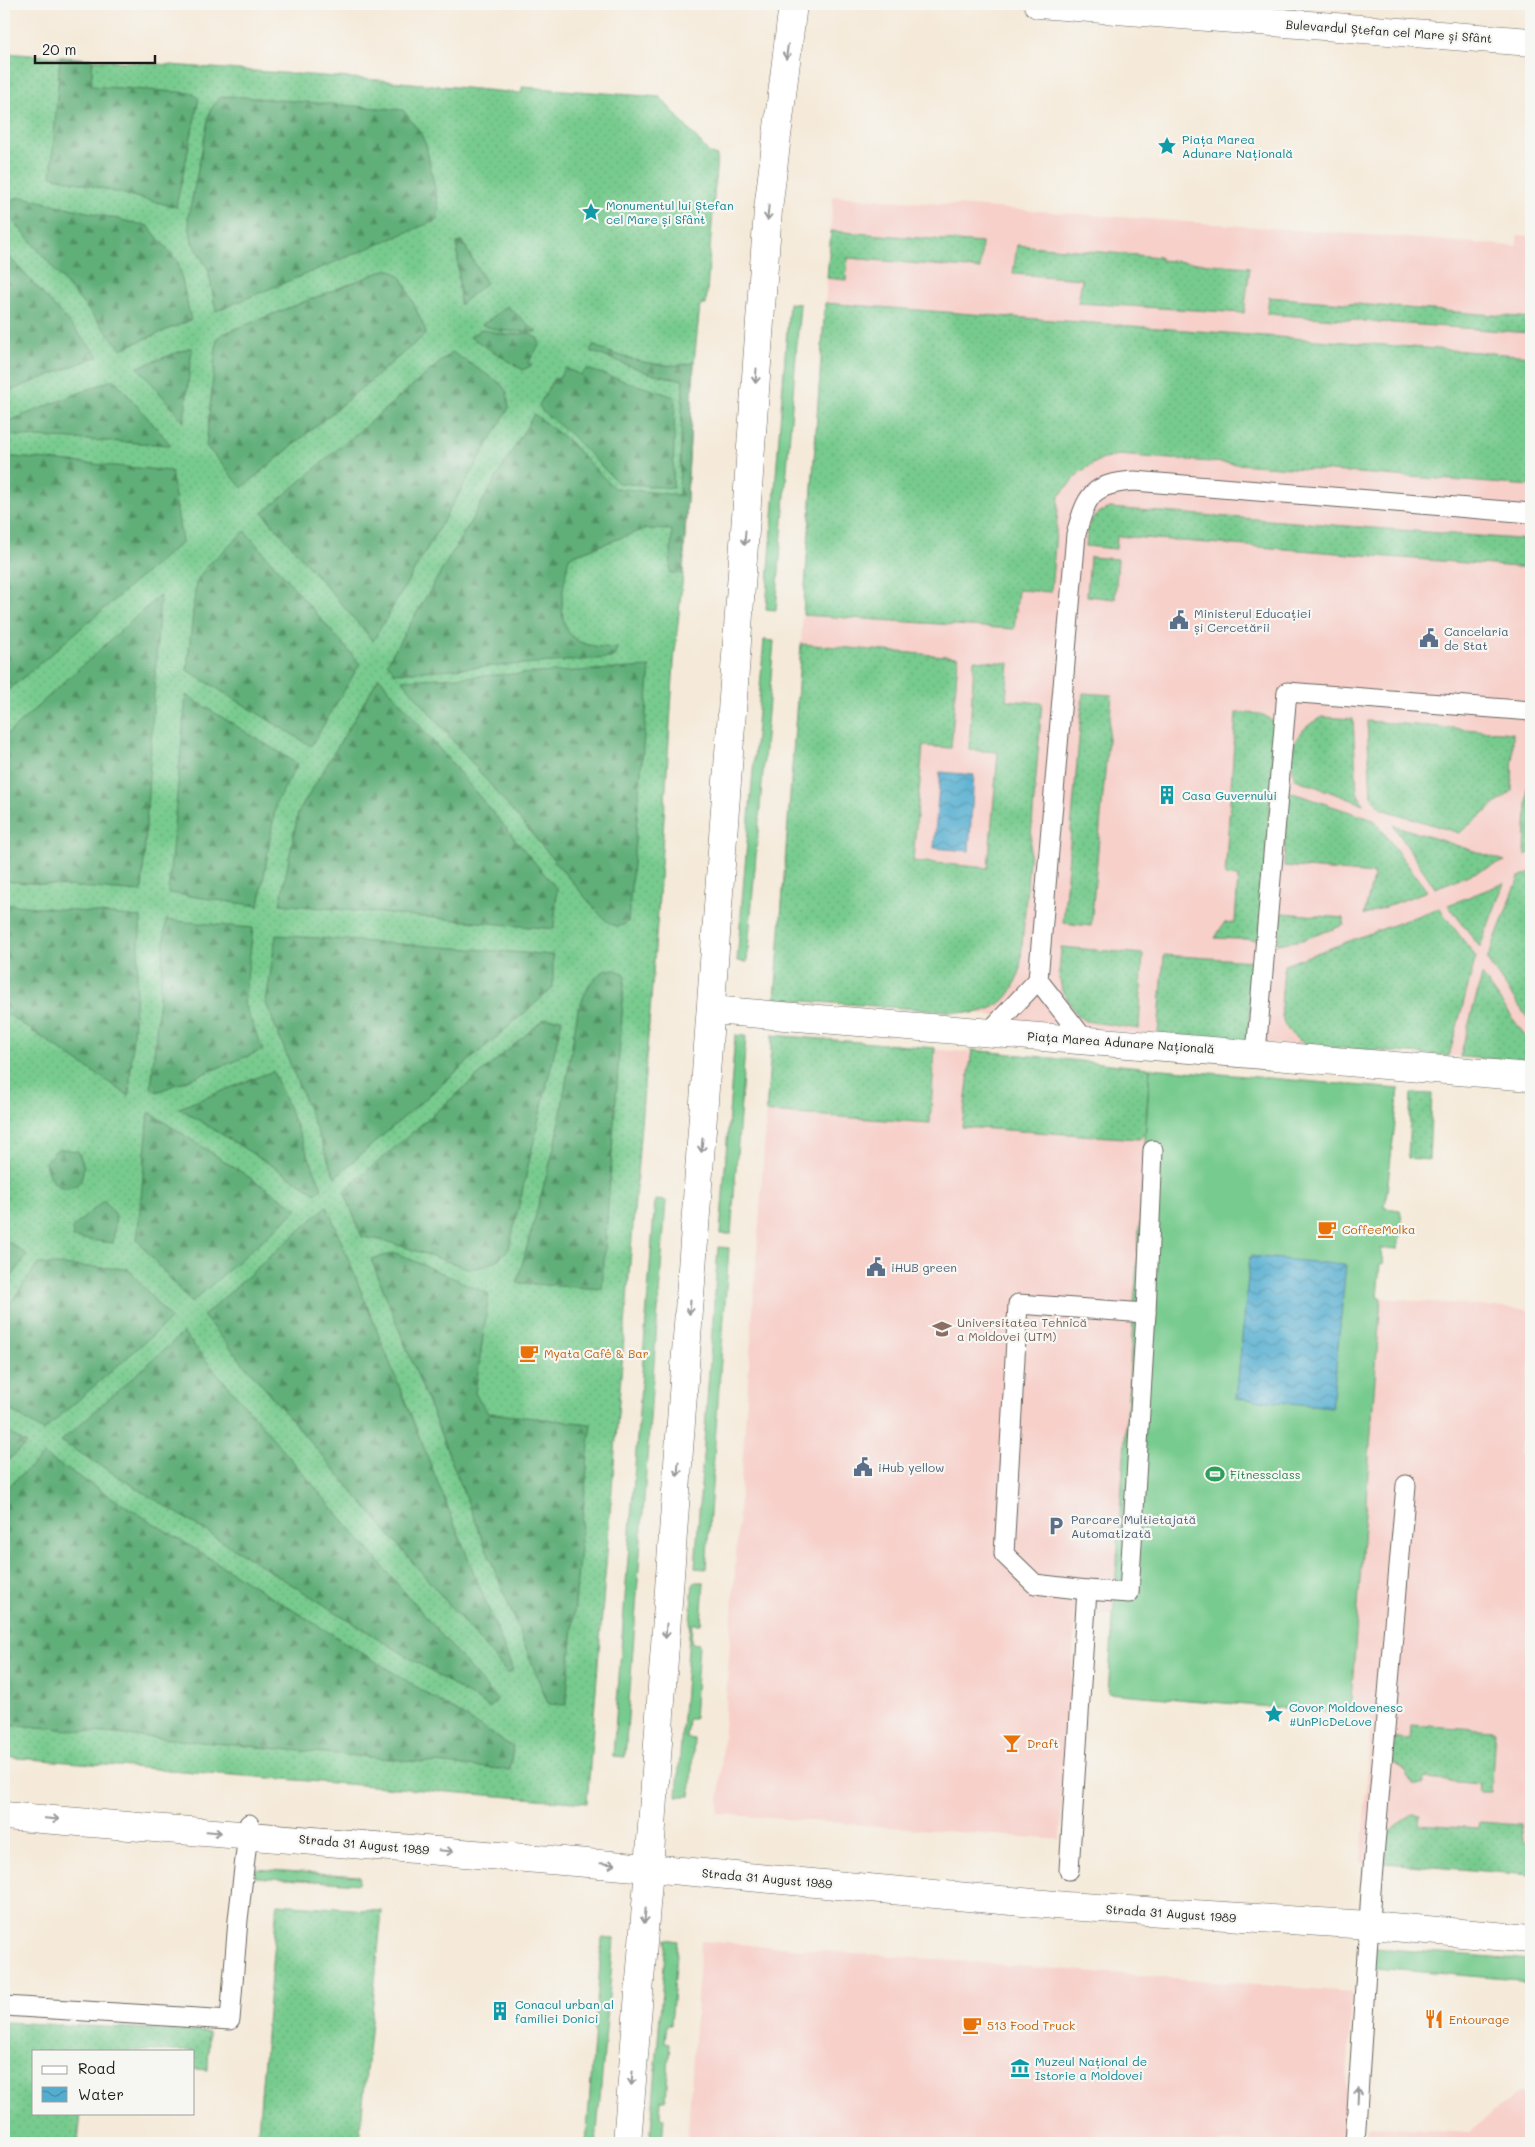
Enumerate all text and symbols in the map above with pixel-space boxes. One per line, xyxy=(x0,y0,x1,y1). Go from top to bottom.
street label: Bulevardul Ștefan cel Mare și Sfânt xyxy=(1285,16,1493,47)
scale bar xyxy=(35,32,155,64)
text: 20 m xyxy=(42,39,76,59)
one-way arrow xyxy=(782,44,792,60)
place label: Piața Marea Adunare Națională xyxy=(1182,131,1293,161)
place icon: Piața Marea Adunare Națională xyxy=(1156,135,1178,157)
place label: Monumentul lui Ștefan cel Mare și Sfânt xyxy=(606,197,734,227)
place icon: Monumentul lui Ștefan cel Mare și Sfânt xyxy=(580,201,602,223)
one-way arrow xyxy=(763,205,773,221)
one-way arrow xyxy=(752,367,761,383)
one-way arrow xyxy=(740,529,749,545)
place label: Ministerul Educației și Cercetării xyxy=(1194,605,1311,635)
public building icon: Ministerul Educației și Cercetării xyxy=(1168,609,1190,631)
place label: Cancelaria de Stat xyxy=(1444,623,1509,653)
public building icon: Cancelaria de Stat xyxy=(1418,627,1440,649)
building icon: Casa Guvernului xyxy=(1156,784,1178,806)
place label: Casa Guvernului xyxy=(1182,787,1277,803)
street label: Piața Marea Adunare Națională xyxy=(1027,1027,1215,1057)
one-way arrow xyxy=(697,1136,706,1152)
cafe icon: CoffeeMolka xyxy=(1316,1218,1338,1240)
place label: CoffeeMolka xyxy=(1342,1221,1415,1237)
public building icon: iHUB green xyxy=(865,1256,887,1278)
place label: iHUB green xyxy=(891,1259,957,1275)
one-way arrow xyxy=(685,1298,694,1314)
place label: Universitatea Tehnică a Moldovei (UTM) xyxy=(957,1314,1087,1344)
school or university icon: Universitatea Tehnică a Moldovei (UTM) xyxy=(931,1318,953,1340)
cafe icon: Myata Café & Bar xyxy=(518,1342,540,1364)
place label: Myata Café & Bar xyxy=(544,1345,649,1361)
public building icon: iHub yellow xyxy=(852,1456,874,1478)
place label: iHub yellow xyxy=(878,1459,944,1475)
one-way arrow xyxy=(673,1460,683,1476)
sports icon: Fitnessclass xyxy=(1204,1463,1226,1485)
place label: Fitnessclass xyxy=(1230,1466,1301,1482)
place label: Parcare Multietajată Automatizată xyxy=(1071,1511,1196,1541)
parking icon: Parcare Multietajată Automatizată xyxy=(1045,1515,1067,1537)
one-way arrow xyxy=(662,1623,671,1639)
place label: Covor Moldovenesc #UnPicDeLove xyxy=(1289,1699,1403,1729)
place icon: Covor Moldovenesc #UnPicDeLove xyxy=(1263,1703,1285,1725)
bar icon: Draft xyxy=(1001,1732,1023,1754)
place label: Draft xyxy=(1027,1735,1059,1751)
one-way arrow xyxy=(44,1815,60,1824)
one-way arrow xyxy=(206,1828,222,1837)
street label: Strada 31 August 1989 xyxy=(298,1830,430,1858)
one-way arrow xyxy=(438,1846,454,1856)
one-way arrow xyxy=(600,1859,616,1869)
street label: Strada 31 August 1989 xyxy=(701,1864,833,1892)
street label: Strada 31 August 1989 xyxy=(1105,1900,1237,1926)
one-way arrow xyxy=(640,1908,650,1924)
place label: Conacul urban al familiei Donici xyxy=(515,1996,614,2026)
building icon: Conacul urban al familiei Donici xyxy=(489,2000,511,2022)
restaurant icon: Entourage xyxy=(1423,2008,1445,2030)
place label: Entourage xyxy=(1449,2011,1509,2027)
cafe icon: 513 Food Truck xyxy=(961,2014,983,2036)
place label: 513 Food Truck xyxy=(987,2017,1075,2033)
legend xyxy=(32,2050,195,2114)
place label: Muzeul Național de Istorie a Moldovei xyxy=(1035,2053,1147,2083)
museum icon: Muzeul Național de Istorie a Moldovei xyxy=(1009,2057,1031,2079)
text: Road xyxy=(78,2058,115,2078)
one-way arrow xyxy=(627,2070,637,2086)
text: Water xyxy=(78,2084,124,2104)
one-way arrow xyxy=(1353,2087,1362,2103)

